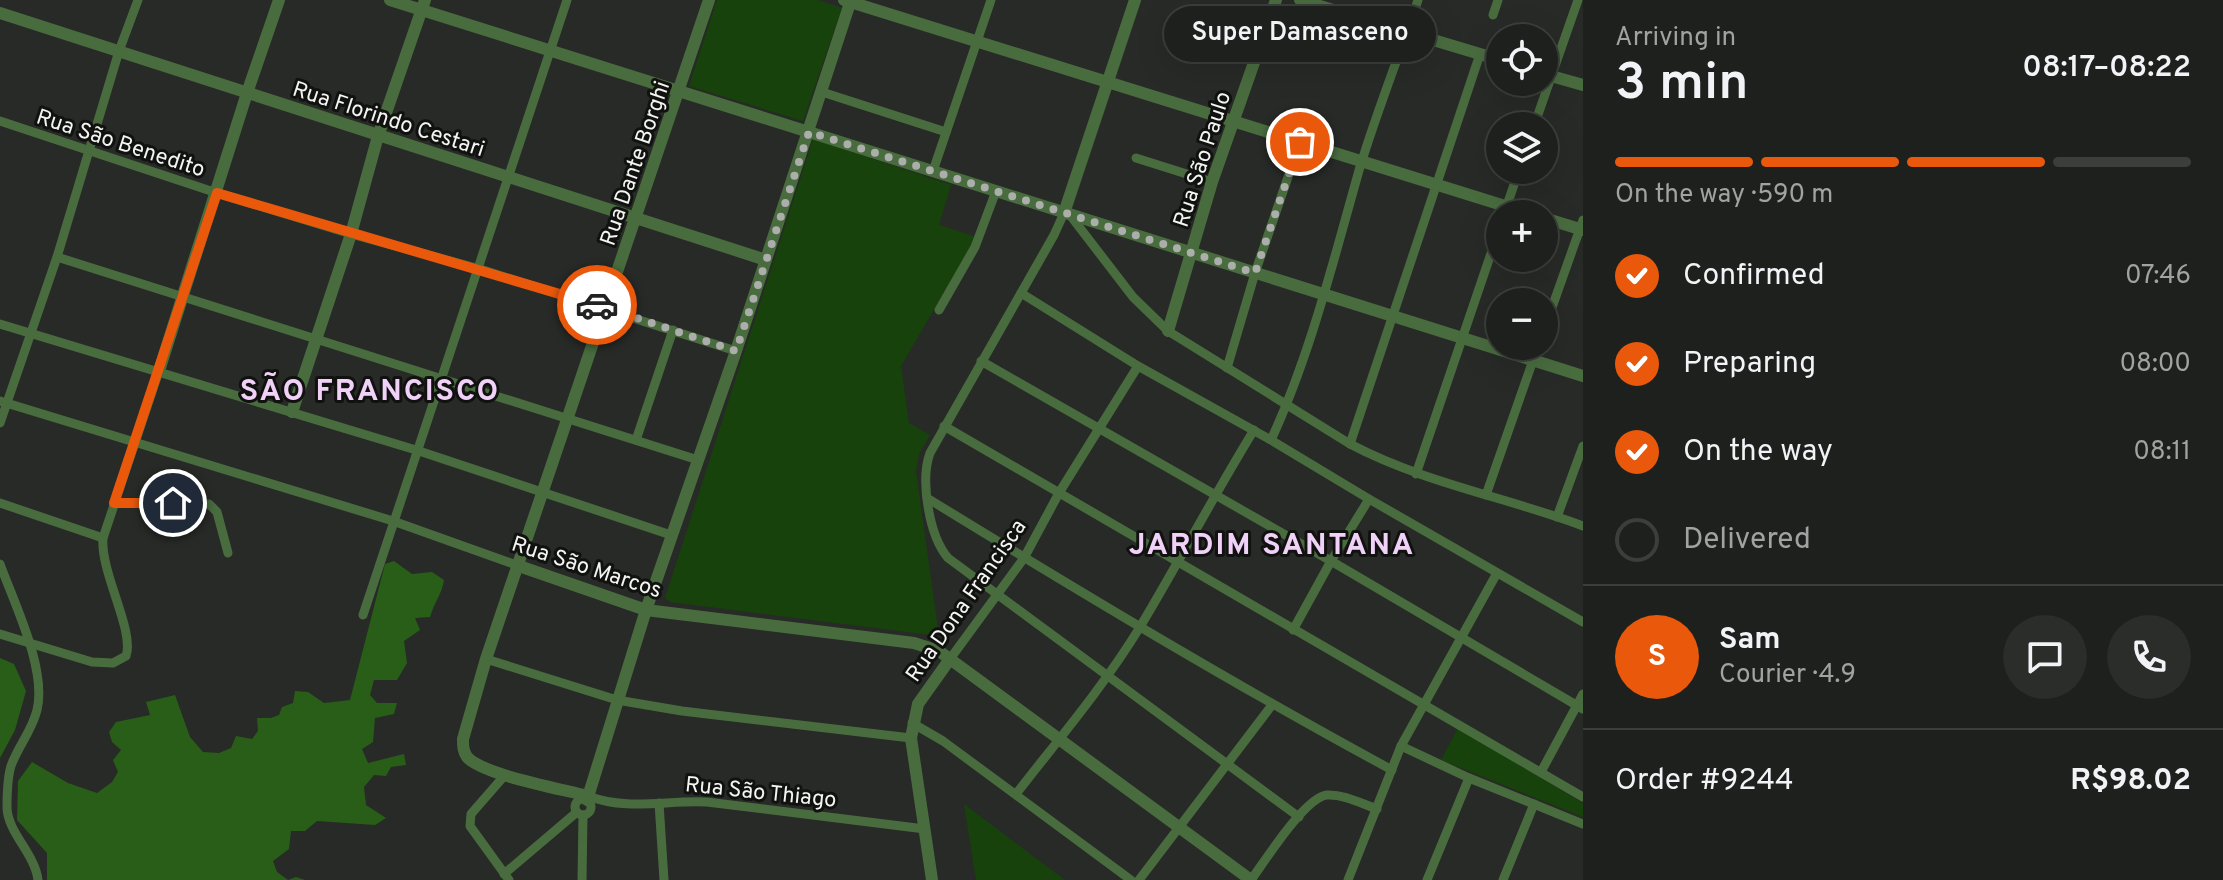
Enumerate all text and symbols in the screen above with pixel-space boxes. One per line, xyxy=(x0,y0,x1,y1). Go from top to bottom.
callout: Super Damasceno xyxy=(1164,6,1436,62)
text: Super Damasceno xyxy=(1191,17,1409,50)
text: Arriving in xyxy=(1615,22,1736,55)
map controls xyxy=(1486,24,1558,360)
button: locate xyxy=(1486,24,1558,96)
text: 08:17–08:22 xyxy=(2022,50,2191,87)
text: 3 min xyxy=(1615,52,1748,118)
street label: Rua Florindo Cestari xyxy=(289,77,488,164)
street label: Rua Dante Borghi xyxy=(596,78,677,250)
street label: Rua São Paulo xyxy=(1169,88,1238,231)
street label: Rua São Benedito xyxy=(32,104,208,184)
pin xyxy=(1266,108,1334,176)
button: layers xyxy=(1486,112,1558,184)
icon: bag xyxy=(1278,120,1322,164)
text: On the way · 590 m xyxy=(1615,179,1833,212)
button: + xyxy=(1486,200,1558,272)
icon: check xyxy=(1615,254,1659,298)
text: Confirmed xyxy=(1683,258,1825,295)
text: 07:46 xyxy=(2125,260,2191,293)
courier xyxy=(557,265,637,345)
icon: car xyxy=(575,283,619,327)
button: − xyxy=(1486,288,1558,360)
icon: check xyxy=(1615,342,1659,386)
text: Preparing xyxy=(1683,346,1816,383)
text: 08:00 xyxy=(2119,348,2191,381)
district label: SÃO FRANCISCO xyxy=(240,372,500,411)
icon: check xyxy=(1615,430,1659,474)
text: On the way xyxy=(1683,434,1833,471)
text: 08:11 xyxy=(2133,436,2191,469)
pin xyxy=(139,469,207,537)
icon: home xyxy=(151,481,195,525)
street label: Rua Dona Francisca xyxy=(901,515,1033,688)
text: Delivered xyxy=(1683,522,1811,559)
district label: JARDIM SANTANA xyxy=(1129,528,1415,565)
street label: Rua São Marcos xyxy=(508,531,665,605)
button: chat xyxy=(2003,615,2087,699)
button: phone xyxy=(2107,615,2191,699)
text: Sam xyxy=(1719,622,1781,659)
text: S xyxy=(1648,639,1666,676)
text: Courier · 4.9 xyxy=(1719,659,1856,692)
text: Order #9244 xyxy=(1615,763,1794,800)
text: R$98.02 xyxy=(2070,763,2191,800)
street label: Rua São Thiago xyxy=(684,772,838,815)

